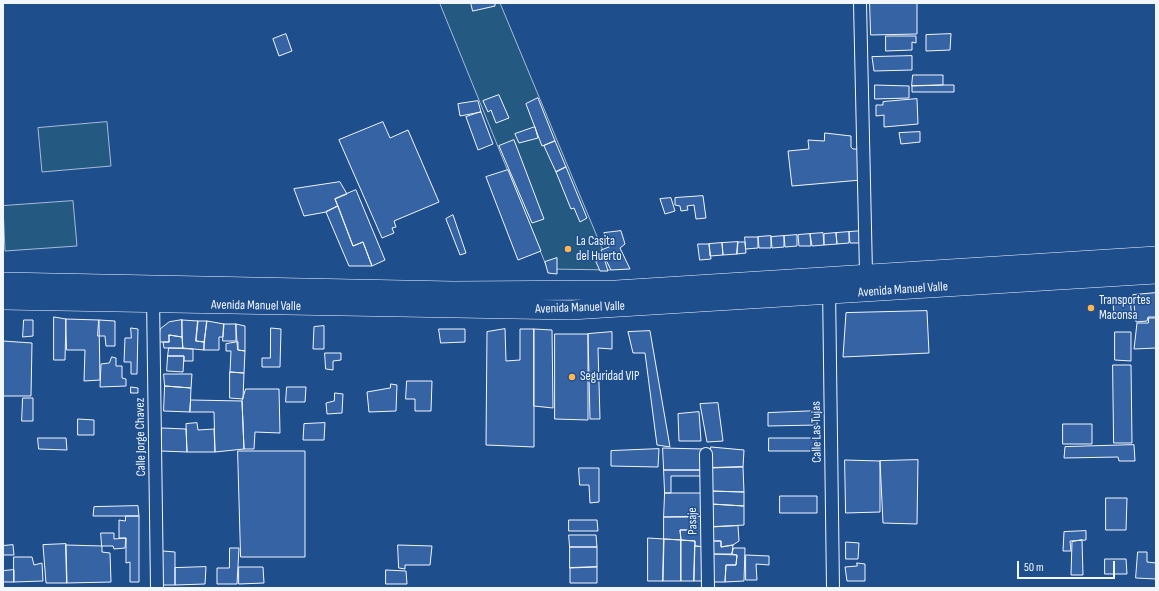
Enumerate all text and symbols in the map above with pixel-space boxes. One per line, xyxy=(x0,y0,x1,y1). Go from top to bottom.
place label: La Casita del Huerto xyxy=(576,234,622,265)
marker: La Casita del Huerto xyxy=(563,244,573,254)
street label: Avenida Manuel Valle xyxy=(858,279,948,301)
place label: Transportes Maconsa xyxy=(1099,293,1150,324)
street label: Avenida Manuel Valle xyxy=(211,297,301,315)
street label: Avenida Manuel Valle xyxy=(535,299,625,317)
marker: Transportes Maconsa xyxy=(1086,303,1096,313)
place label: Seguridad VIP xyxy=(580,369,639,385)
marker: Seguridad VIP xyxy=(567,372,577,382)
street label: Calle Jorge Chavez xyxy=(133,398,149,476)
street label: Calle Las Tujas xyxy=(809,401,825,463)
street label: Pasaje xyxy=(685,507,701,535)
scale bar xyxy=(1019,553,1117,579)
text: 50 m xyxy=(1024,560,1044,575)

